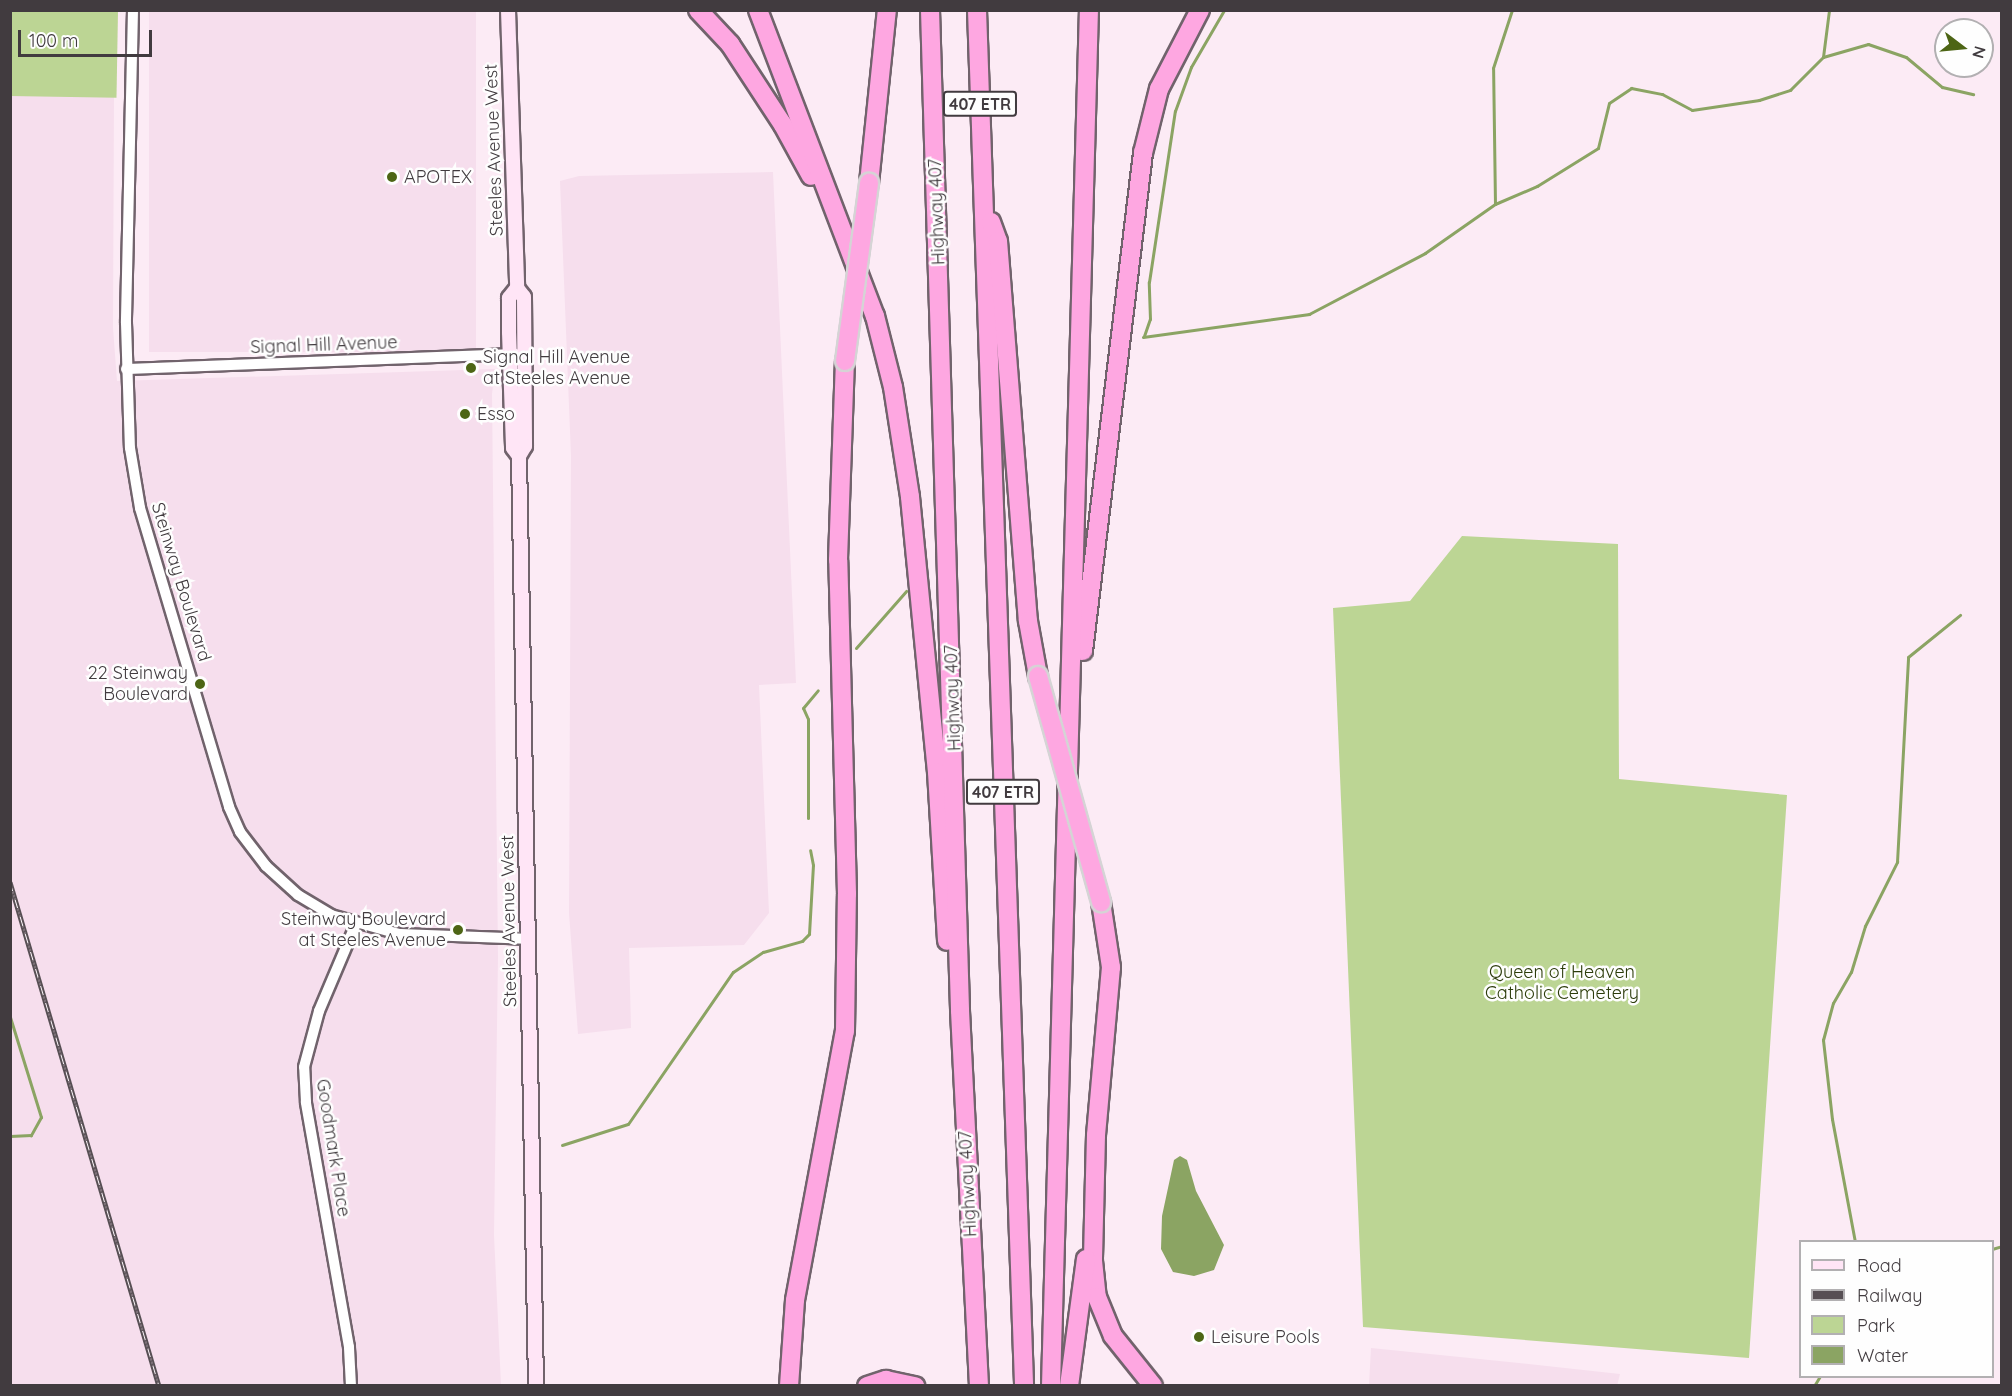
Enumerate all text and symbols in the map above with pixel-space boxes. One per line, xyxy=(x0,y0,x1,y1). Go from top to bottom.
scale bar xyxy=(21,18,154,56)
north arrow xyxy=(1934,18,1994,78)
text: 100 m xyxy=(29,29,78,52)
text: N xyxy=(1968,44,1991,61)
street label: Steeles Avenue West xyxy=(480,64,508,236)
road number: 407 ETR xyxy=(942,91,1018,117)
street label: Highway 407 xyxy=(924,158,950,266)
place label: APOTEX xyxy=(404,166,472,188)
marker: APOTEX xyxy=(385,170,399,184)
street label: Signal Hill Avenue xyxy=(250,332,398,358)
place label: Signal Hill Avenue at Steeles Avenue xyxy=(483,347,630,389)
marker: Signal Hill Avenue at Steeles Avenue xyxy=(464,361,478,375)
place label: Esso xyxy=(477,403,515,425)
marker: Esso xyxy=(458,407,472,421)
street label: Steinway Boulevard xyxy=(147,500,215,664)
street label: Highway 407 xyxy=(940,644,966,752)
place label: 22 Steinway Boulevard xyxy=(88,663,188,706)
marker: 22 Steinway Boulevard xyxy=(193,677,207,691)
road number: 407 ETR xyxy=(966,779,1040,805)
street label: Steeles Avenue West xyxy=(497,835,521,1007)
place label: Steinway Boulevard at Steeles Avenue xyxy=(281,909,446,952)
marker: Steinway Boulevard at Steeles Avenue xyxy=(451,923,465,937)
park label: Queen of Heaven Catholic Cemetery xyxy=(1485,962,1639,1004)
street label: Goodmark Place xyxy=(311,1078,355,1218)
street label: Highway 407 xyxy=(954,1130,982,1238)
legend xyxy=(1799,1240,1994,1378)
text: Road xyxy=(1857,1254,1902,1277)
text: Railway xyxy=(1857,1284,1923,1307)
text: Park xyxy=(1857,1314,1895,1337)
place label: Leisure Pools xyxy=(1211,1326,1320,1348)
marker: Leisure Pools xyxy=(1192,1330,1206,1344)
text: Water xyxy=(1857,1344,1908,1367)

